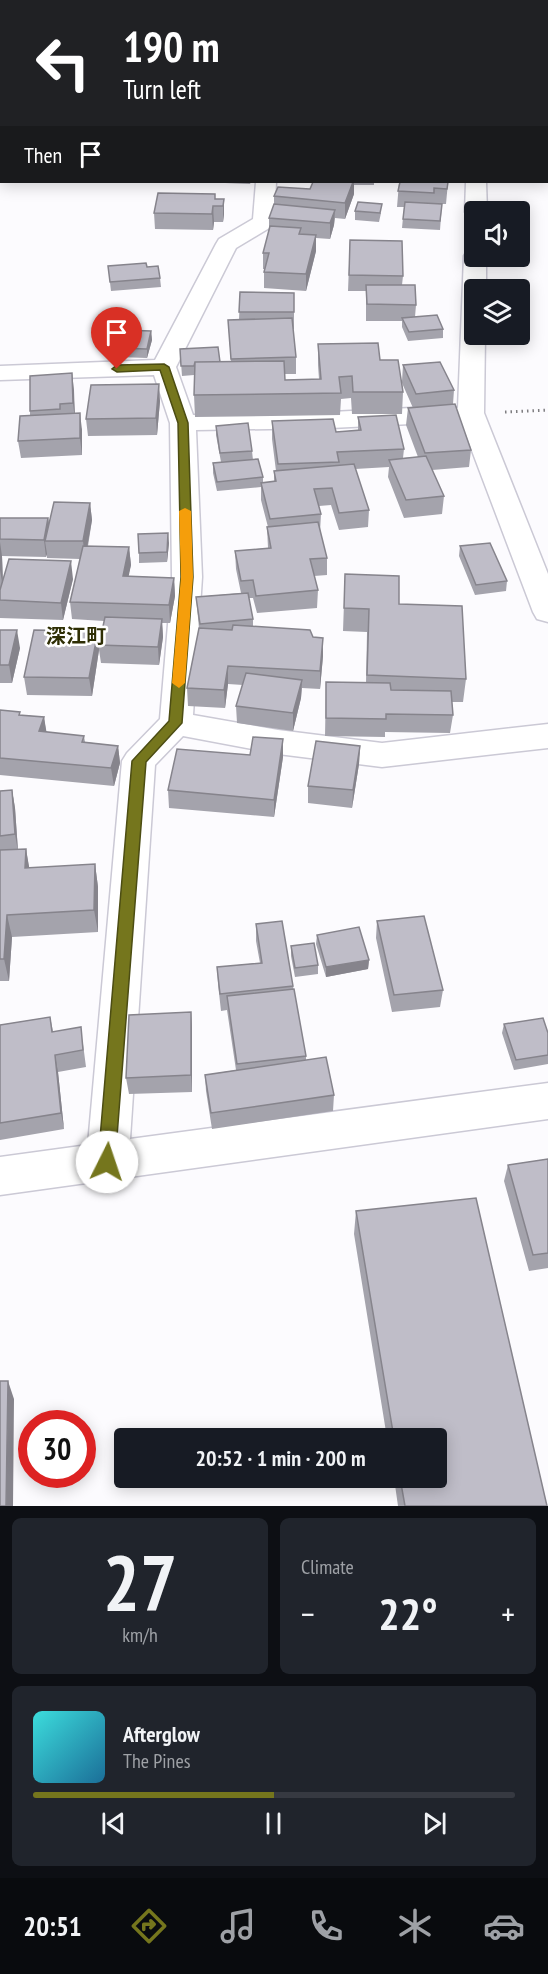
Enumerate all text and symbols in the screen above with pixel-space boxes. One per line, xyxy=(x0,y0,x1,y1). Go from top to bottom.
text: 190 m xyxy=(123,19,220,74)
icon: left xyxy=(24,24,102,102)
text: Turn left xyxy=(123,72,201,106)
icon: arrive xyxy=(74,138,107,171)
text: Then xyxy=(24,141,62,169)
map controls xyxy=(464,201,530,345)
button: sound xyxy=(464,201,530,267)
button: layers xyxy=(464,279,530,345)
pin xyxy=(91,307,142,369)
icon: arrive xyxy=(100,316,133,349)
district label: 深江町 xyxy=(46,623,106,649)
position arrow xyxy=(75,1130,139,1194)
speed limit sign: 30 xyxy=(18,1410,96,1488)
text: 20:52 · 1 min · 200 m xyxy=(195,1444,366,1472)
text: 27 xyxy=(103,1532,177,1633)
text: Climate xyxy=(301,1554,354,1580)
text: 22° xyxy=(378,1584,438,1642)
text: − xyxy=(301,1592,315,1635)
text: + xyxy=(501,1592,515,1635)
text: km/h xyxy=(122,1622,158,1648)
text: Afterglow xyxy=(123,1720,200,1748)
text: The Pines xyxy=(123,1748,190,1774)
icon: previous xyxy=(97,1807,130,1840)
icon: pause xyxy=(257,1807,290,1840)
icon: next xyxy=(418,1807,451,1840)
icon: directions xyxy=(128,1905,170,1947)
icon: music xyxy=(217,1905,259,1947)
icon: phone xyxy=(305,1905,347,1947)
icon: climate xyxy=(394,1905,436,1947)
icon: car xyxy=(483,1905,525,1947)
text: 20:51 xyxy=(23,1909,82,1943)

